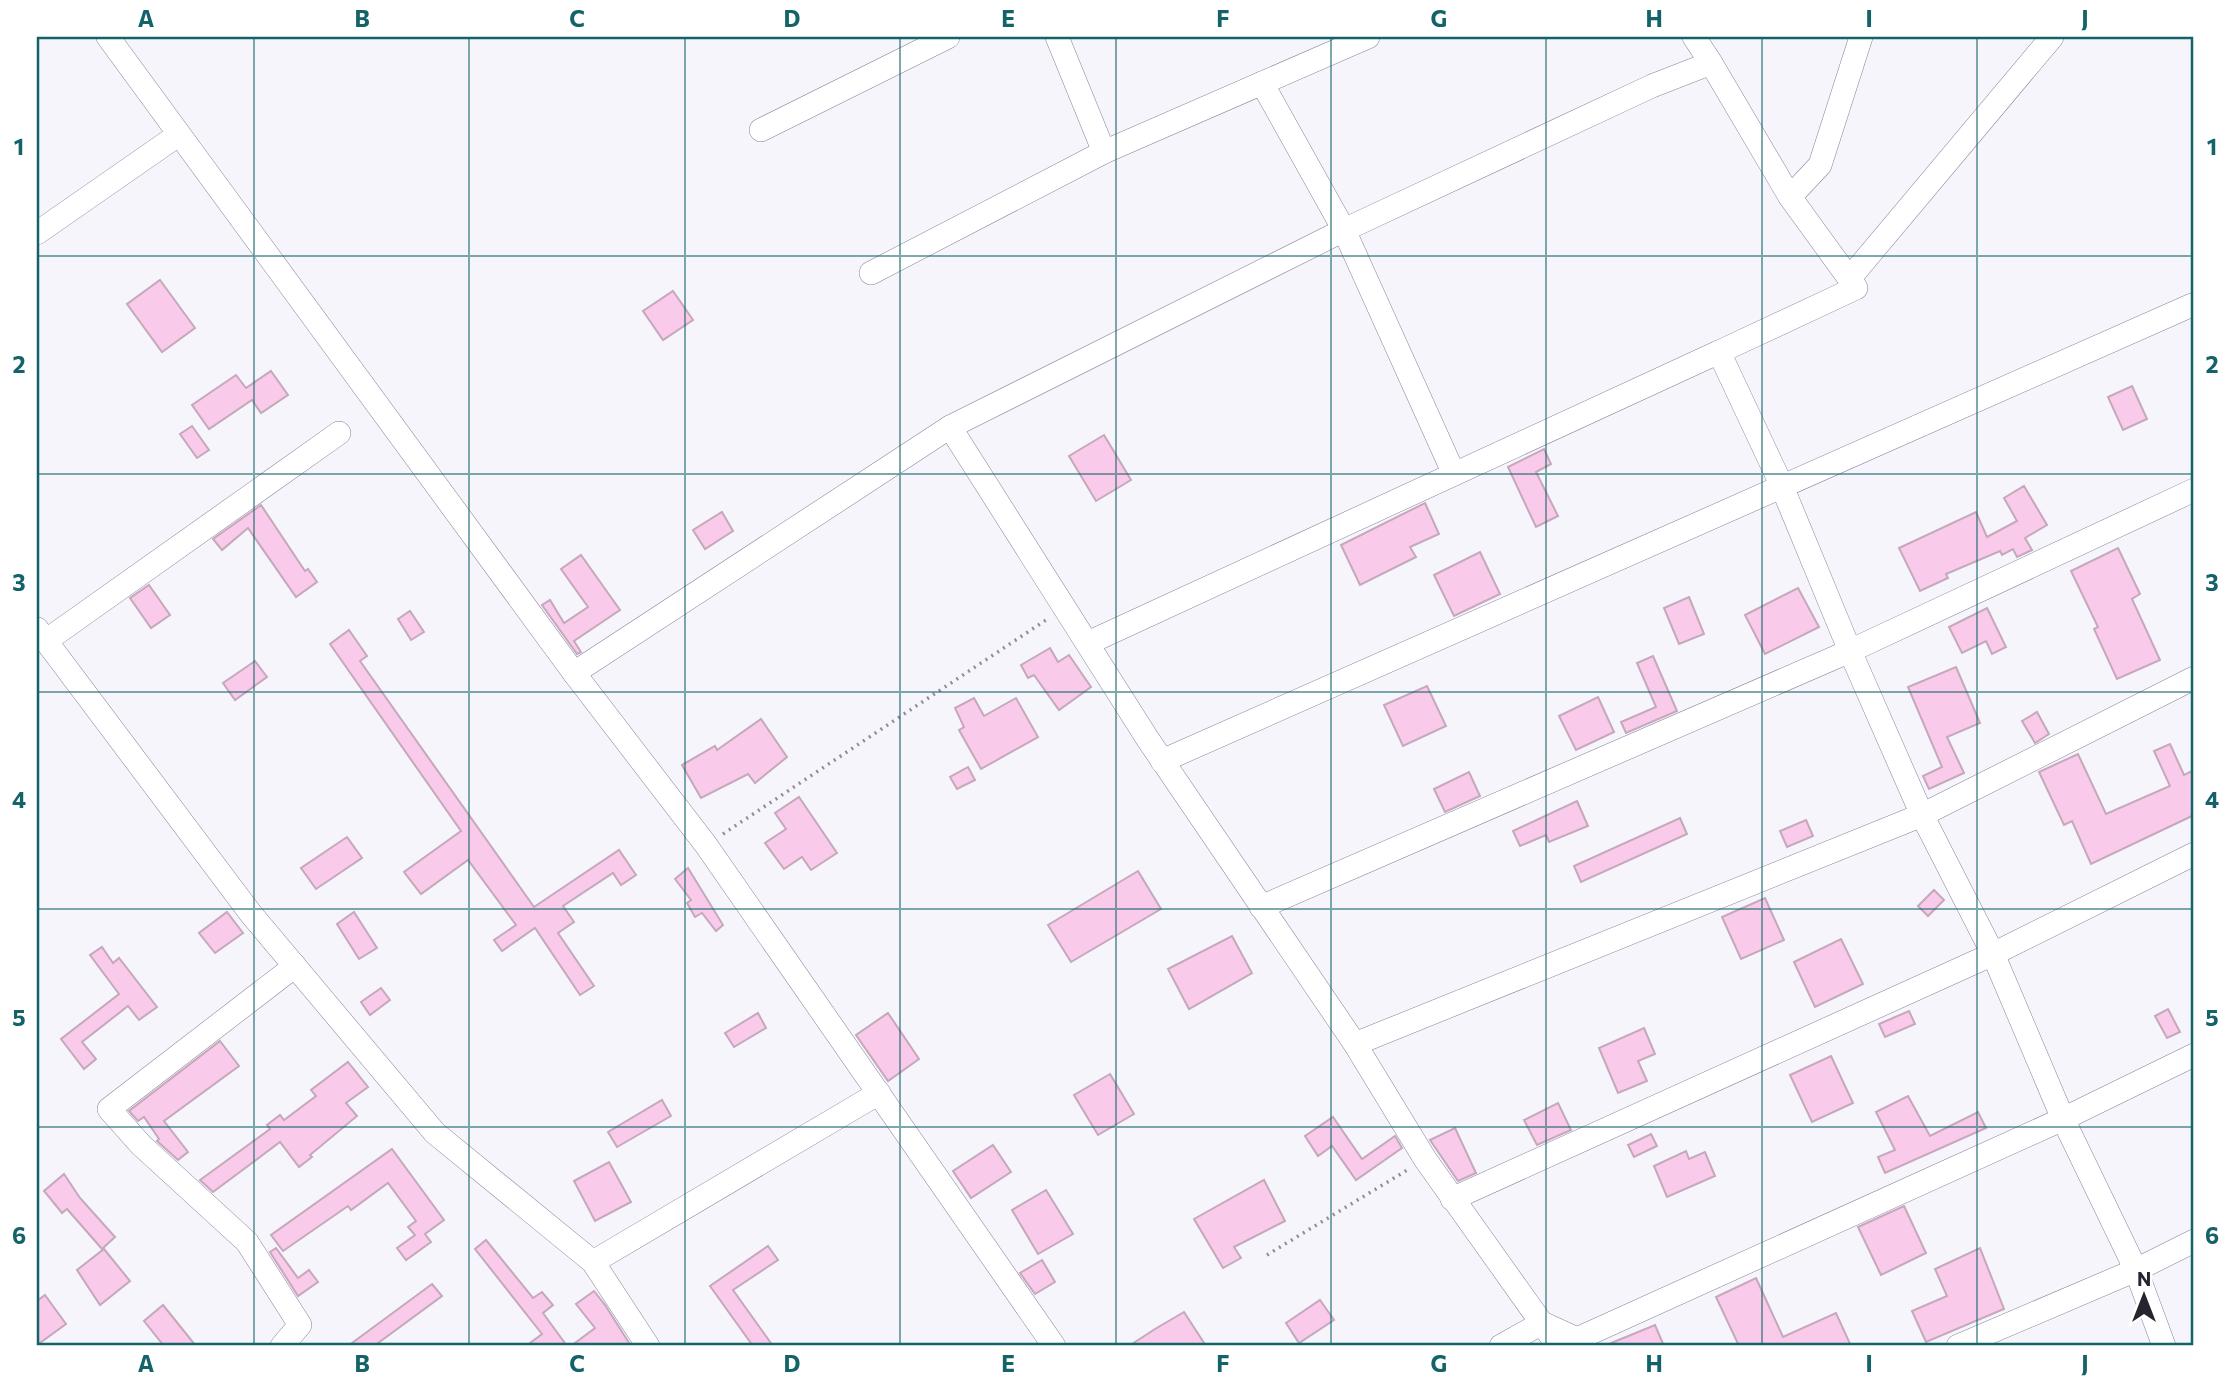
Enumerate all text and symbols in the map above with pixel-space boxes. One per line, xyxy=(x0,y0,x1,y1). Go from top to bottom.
text: A xyxy=(138,4,155,32)
text: B xyxy=(354,4,370,32)
text: C xyxy=(569,4,585,32)
text: D xyxy=(784,4,801,32)
text: E xyxy=(1001,4,1015,32)
text: F xyxy=(1216,4,1230,32)
text: G xyxy=(1431,4,1447,32)
text: H xyxy=(1645,4,1663,32)
text: I xyxy=(1865,4,1873,32)
text: J xyxy=(2081,4,2089,32)
text: 1 xyxy=(14,132,24,160)
text: 1 xyxy=(2207,132,2217,160)
text: 2 xyxy=(12,350,26,378)
text: 2 xyxy=(2205,350,2219,378)
text: 3 xyxy=(12,568,26,596)
text: 3 xyxy=(2205,568,2219,596)
text: 4 xyxy=(12,785,26,813)
text: 4 xyxy=(2205,785,2219,813)
text: 5 xyxy=(12,1003,26,1031)
text: 5 xyxy=(2205,1003,2219,1031)
text: 6 xyxy=(12,1221,26,1249)
text: 6 xyxy=(2205,1221,2219,1249)
north arrow xyxy=(2108,1260,2178,1330)
text: N xyxy=(2137,1267,2151,1290)
text: A xyxy=(138,1349,155,1377)
text: B xyxy=(354,1349,370,1377)
text: C xyxy=(569,1349,585,1377)
text: D xyxy=(784,1349,801,1377)
text: E xyxy=(1001,1349,1015,1377)
text: F xyxy=(1216,1349,1230,1377)
text: G xyxy=(1431,1349,1447,1377)
text: H xyxy=(1645,1349,1663,1377)
text: I xyxy=(1865,1349,1873,1377)
text: J xyxy=(2081,1349,2089,1377)

